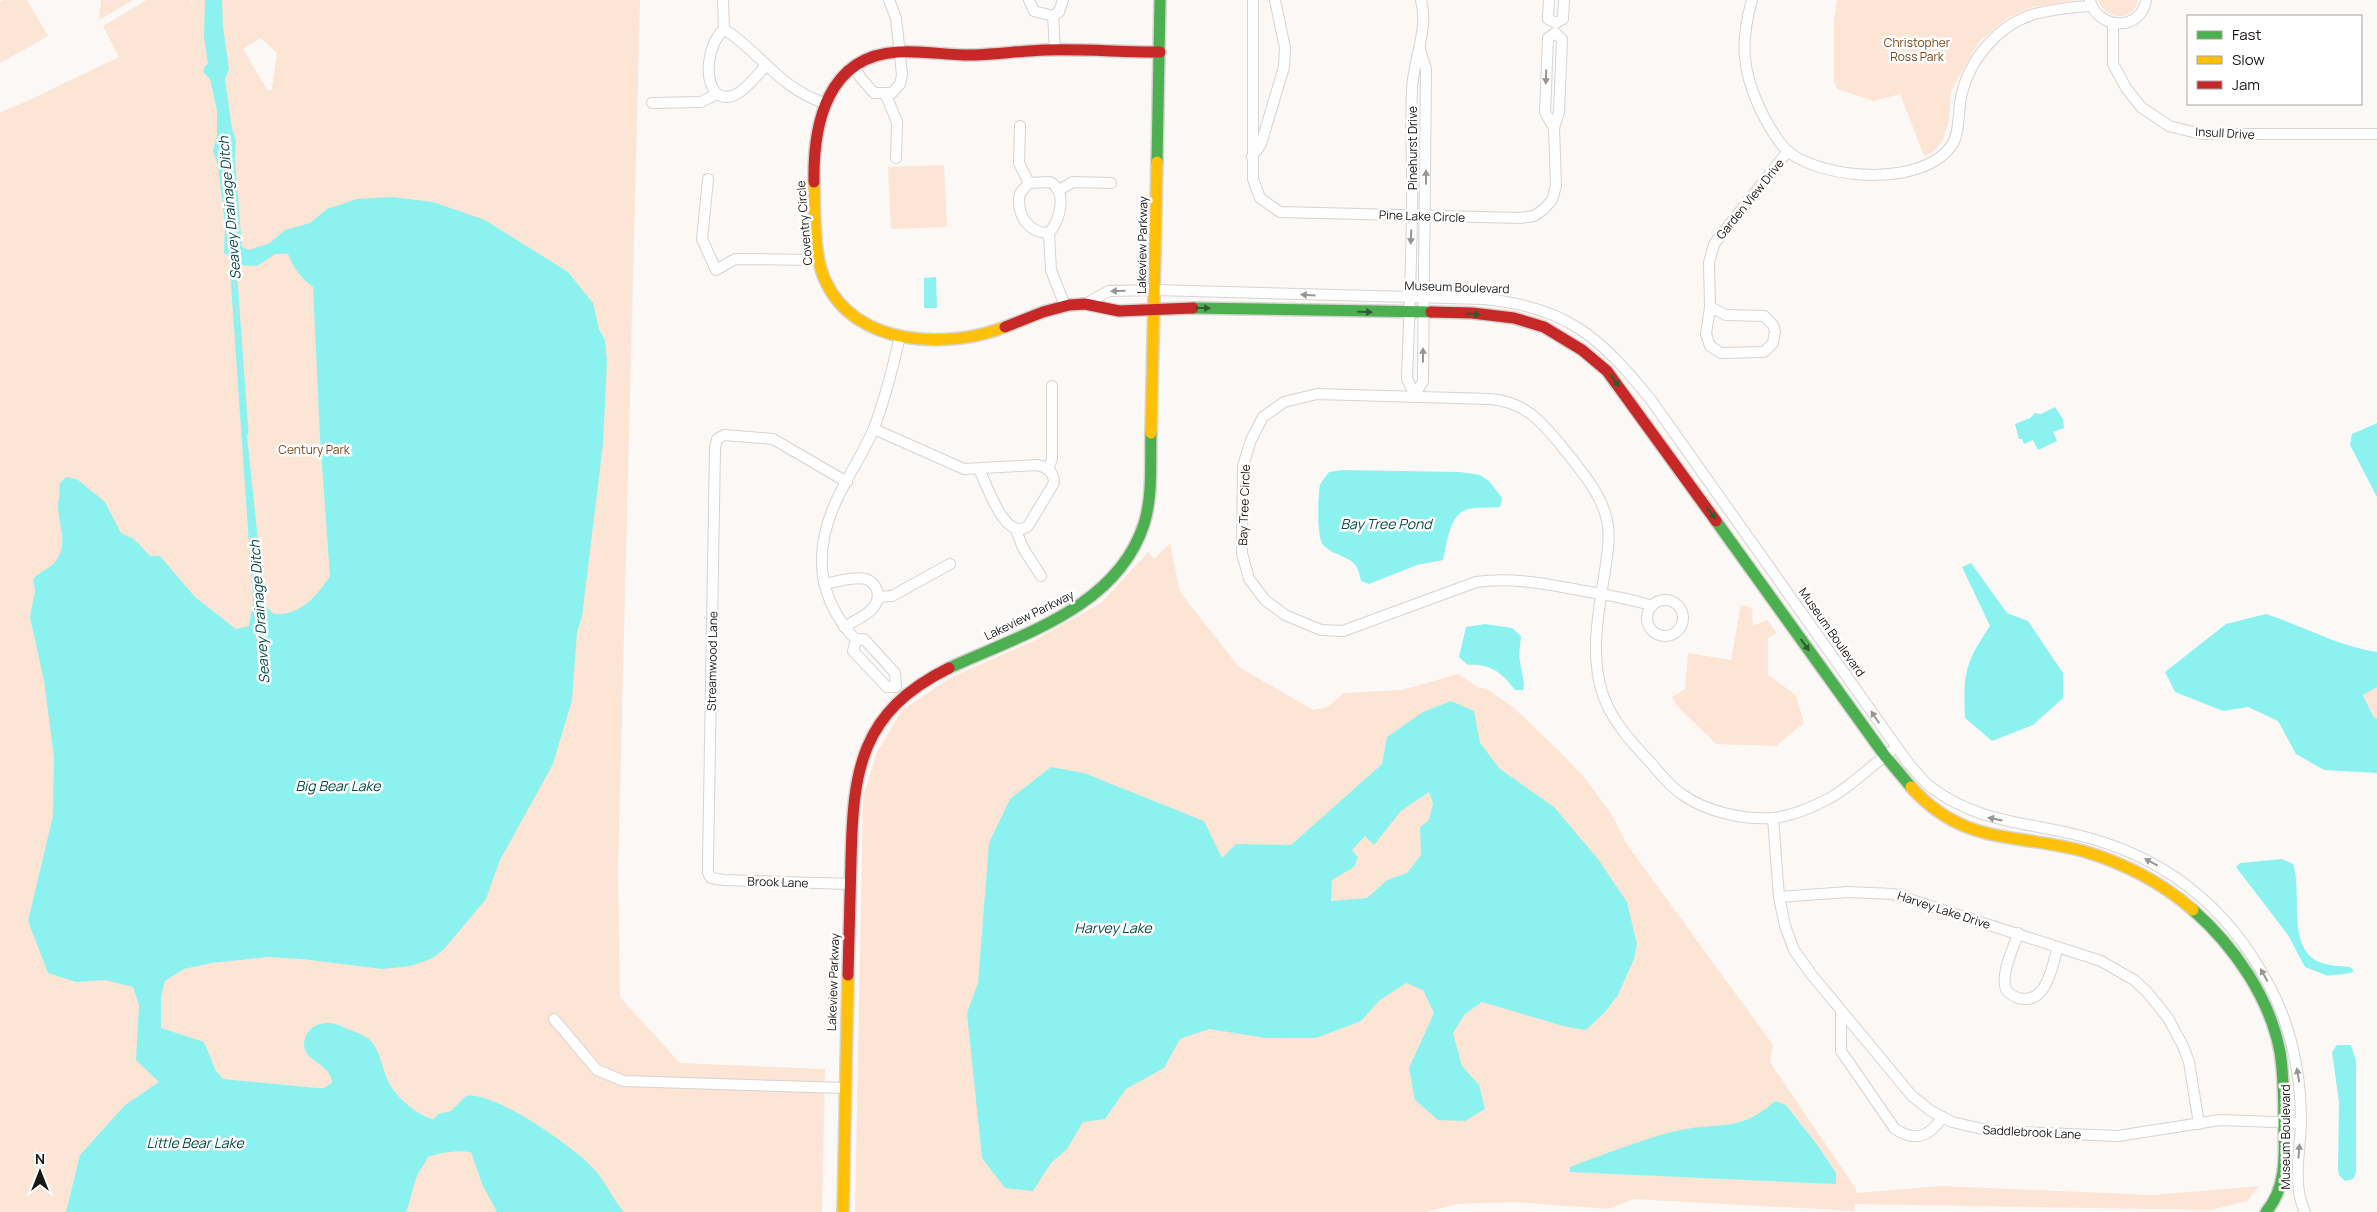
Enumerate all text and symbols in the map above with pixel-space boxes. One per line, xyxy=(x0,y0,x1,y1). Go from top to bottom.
legend xyxy=(2187,15,2362,105)
text: Fast xyxy=(2232,24,2261,45)
park label: Christopher Ross Park xyxy=(1884,34,1951,65)
text: Slow xyxy=(2232,49,2265,70)
one-way arrow xyxy=(1542,70,1550,86)
text: Jam xyxy=(2232,74,2260,95)
street label: Pinehurst Drive xyxy=(1404,106,1421,190)
street label: Insull Drive xyxy=(2195,123,2255,143)
water label: Seavey Drainage Ditch xyxy=(213,135,245,280)
street label: Garden View Drive xyxy=(1712,155,1788,243)
one-way arrow xyxy=(1422,169,1430,185)
street label: Coventry Circle xyxy=(792,180,816,266)
street label: Lakeview Parkway xyxy=(1133,195,1151,294)
street label: Pine Lake Circle xyxy=(1378,206,1466,226)
one-way arrow xyxy=(1407,229,1415,245)
street label: Museum Boulevard xyxy=(1404,277,1510,297)
one-way arrow xyxy=(1110,287,1126,295)
one-way arrow xyxy=(1299,290,1315,298)
one-way arrow xyxy=(1195,304,1211,312)
one-way arrow xyxy=(1357,308,1373,316)
one-way arrow xyxy=(1466,311,1482,319)
one-way arrow xyxy=(1419,347,1427,363)
one-way arrow xyxy=(1610,374,1621,387)
park label: Century Park xyxy=(278,441,351,458)
street label: Bay Tree Circle xyxy=(1234,464,1254,546)
one-way arrow xyxy=(1706,506,1716,520)
water label: Bay Tree Pond xyxy=(1340,514,1433,533)
water label: Seavey Drainage Ditch xyxy=(244,539,273,684)
street label: Museum Boulevard xyxy=(1795,584,1869,680)
street label: Lakeview Parkway xyxy=(981,586,1077,644)
street label: Streamwood Lane xyxy=(703,611,721,711)
one-way arrow xyxy=(1800,638,1810,652)
one-way arrow xyxy=(1871,710,1880,724)
water label: Big Bear Lake xyxy=(295,776,381,795)
one-way arrow xyxy=(1987,814,2003,822)
one-way arrow xyxy=(2144,858,2158,867)
street label: Brook Lane xyxy=(747,872,809,892)
street label: Harvey Lake Drive xyxy=(1895,887,1993,933)
water label: Harvey Lake xyxy=(1074,918,1152,937)
street label: Lakeview Parkway xyxy=(823,932,843,1031)
one-way arrow xyxy=(2260,968,2268,983)
one-way arrow xyxy=(2294,1066,2302,1082)
street label: Museum Boulevard xyxy=(2277,1084,2294,1190)
street label: Saddlebrook Lane xyxy=(1982,1121,2082,1143)
water label: Little Bear Lake xyxy=(146,1133,244,1152)
one-way arrow xyxy=(2295,1143,2303,1159)
north arrow xyxy=(15,1147,65,1197)
text: N xyxy=(35,1149,45,1168)

